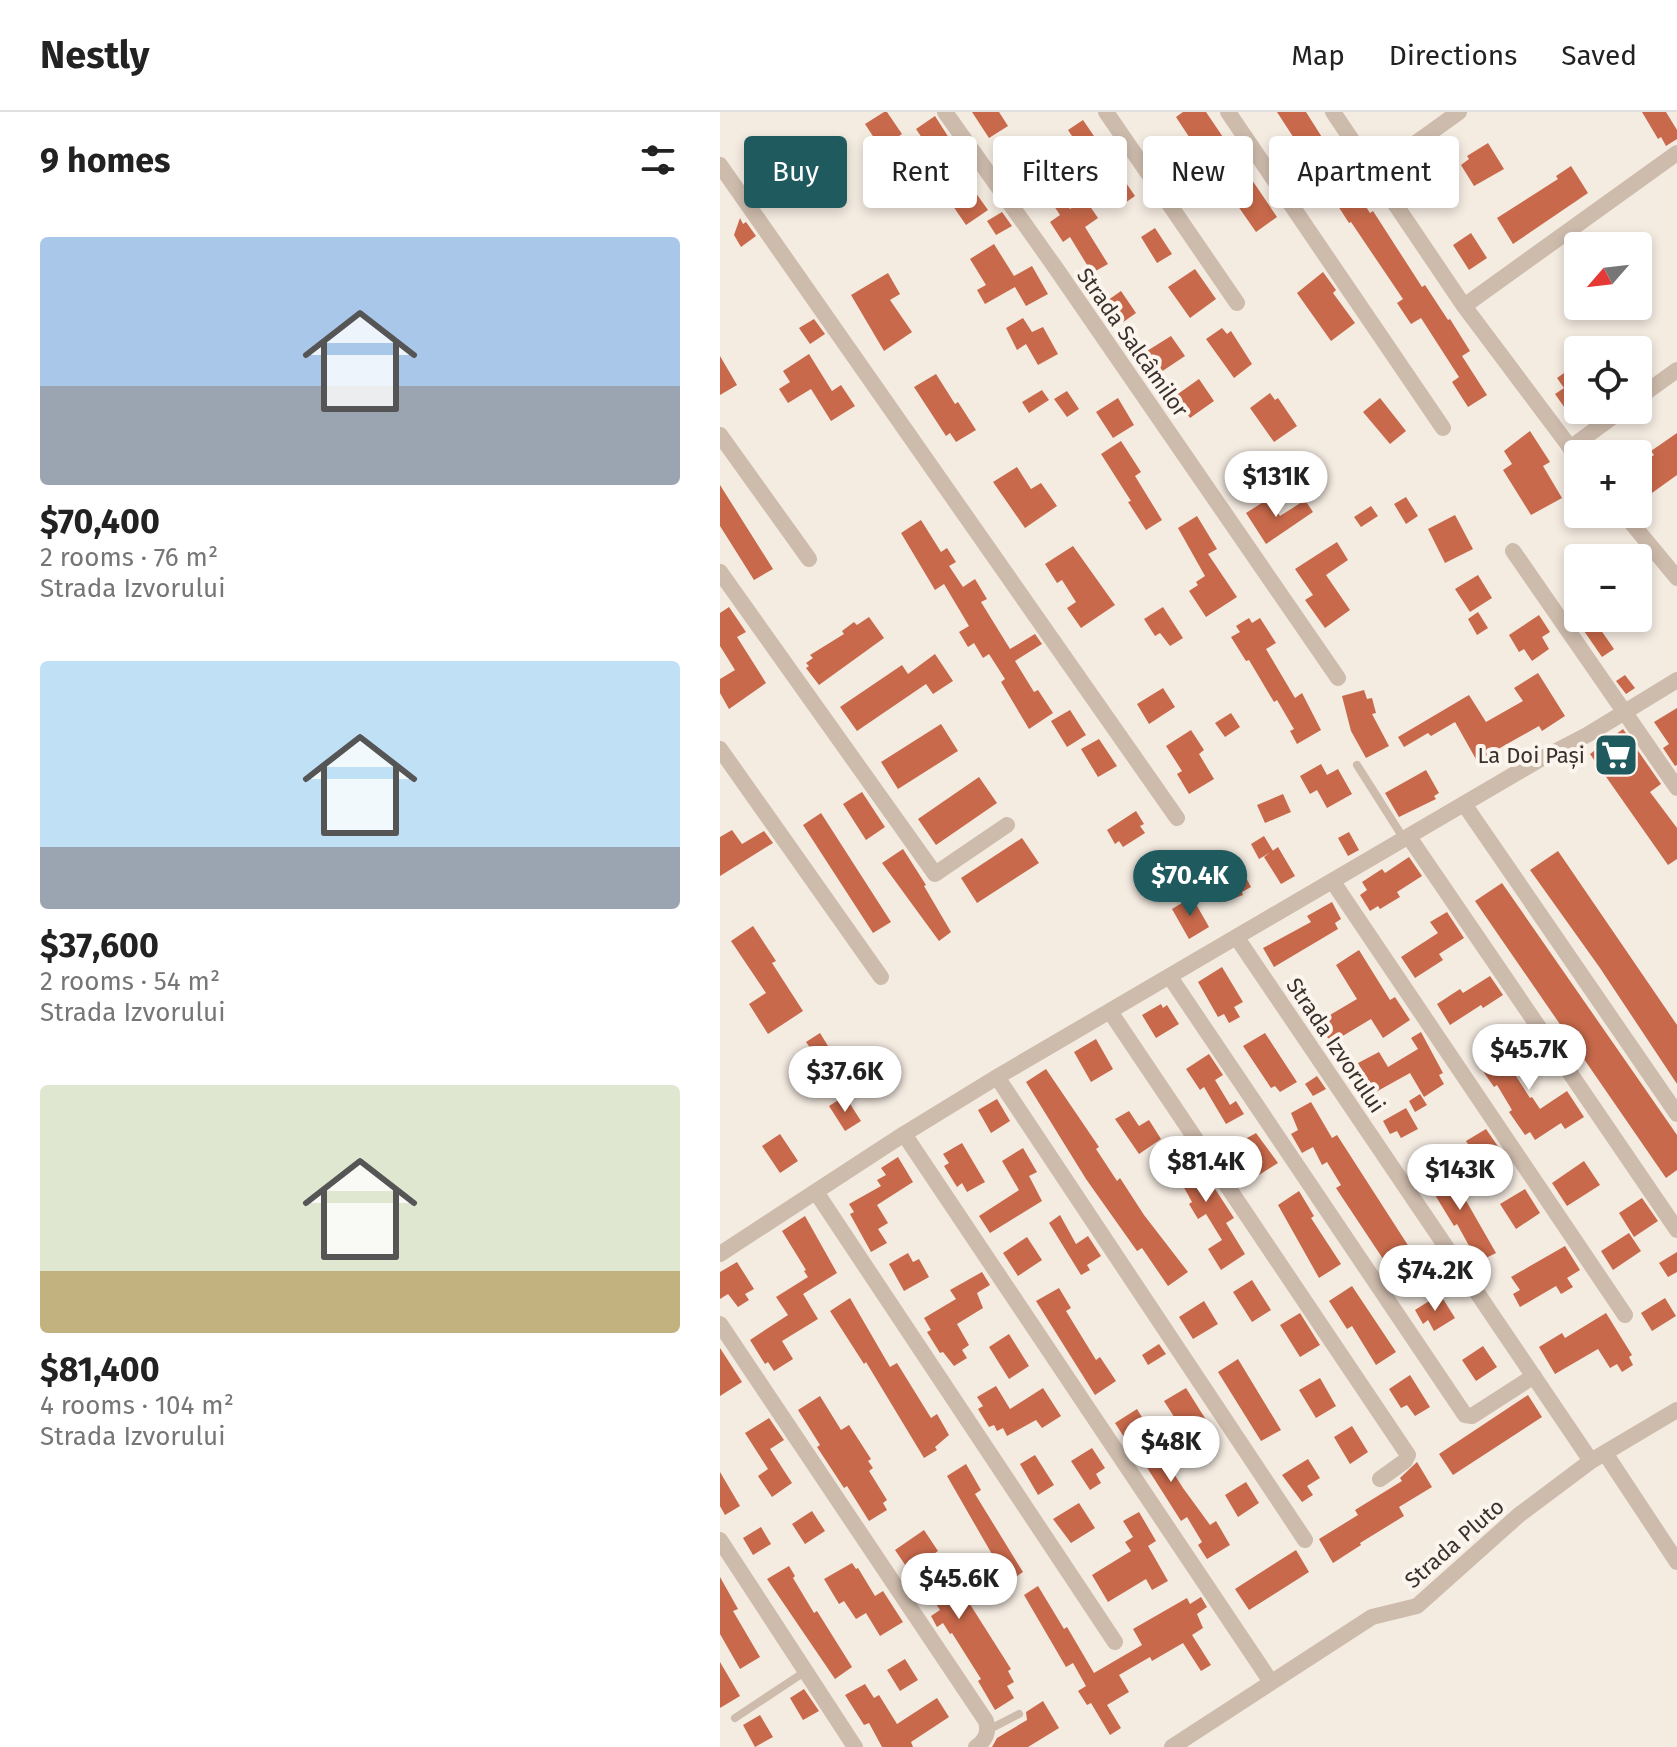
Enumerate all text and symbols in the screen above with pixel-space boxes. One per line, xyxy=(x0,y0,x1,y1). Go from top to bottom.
text: Nestly xyxy=(40,32,149,78)
text: Map xyxy=(1291,39,1345,72)
text: Directions xyxy=(1389,39,1517,72)
text: Saved xyxy=(1561,39,1637,72)
chip: Buy xyxy=(744,136,847,208)
chip: Rent xyxy=(863,136,977,208)
chip: Filters xyxy=(993,136,1127,208)
chip: New xyxy=(1143,136,1253,208)
chip: Apartment xyxy=(1269,136,1459,208)
icon: filters xyxy=(636,138,680,182)
text: 9 homes xyxy=(40,140,171,181)
north arrow xyxy=(1564,232,1652,320)
map controls xyxy=(1564,232,1652,632)
street label: Strada Salcâmilor xyxy=(1071,263,1194,422)
icon: home xyxy=(288,289,432,433)
button: locate xyxy=(1564,336,1652,424)
button: + xyxy=(1564,440,1652,528)
pin: $131K xyxy=(1220,451,1332,519)
text: $131K xyxy=(1243,461,1309,492)
text: $70,400 xyxy=(40,501,160,542)
text: 2 rooms · 76 m² xyxy=(40,542,218,573)
button: − xyxy=(1564,544,1652,632)
text: Strada Izvorului xyxy=(40,573,226,604)
icon: home xyxy=(288,713,432,857)
supermarket icon: La Doi Pași xyxy=(1592,731,1640,779)
place label: La Doi Pași xyxy=(1478,742,1585,769)
pin: $70.4K xyxy=(1125,850,1255,918)
text: $70.4K xyxy=(1151,860,1229,891)
text: $37,600 xyxy=(40,925,159,966)
text: 2 rooms · 54 m² xyxy=(40,966,220,997)
street label: Strada Izvorului xyxy=(1280,973,1391,1118)
text: Strada Izvorului xyxy=(40,997,226,1028)
pin: $45.7K xyxy=(1464,1024,1594,1092)
text: $45.7K xyxy=(1490,1034,1568,1065)
pin: $37.6K xyxy=(780,1046,910,1114)
text: $37.6K xyxy=(807,1056,883,1087)
pin: $81.4K xyxy=(1141,1136,1271,1204)
icon: home xyxy=(288,1137,432,1281)
pin: $143K xyxy=(1404,1144,1516,1212)
text: $81.4K xyxy=(1167,1146,1245,1177)
text: $143K xyxy=(1425,1154,1495,1185)
pin: $74.2K xyxy=(1370,1245,1500,1313)
text: $74.2K xyxy=(1397,1255,1473,1286)
text: $81,400 xyxy=(40,1349,160,1390)
text: 4 rooms · 104 m² xyxy=(40,1390,234,1421)
pin: $48K xyxy=(1124,1416,1218,1484)
text: Strada Izvorului xyxy=(40,1421,226,1452)
text: $48K xyxy=(1141,1426,1201,1457)
street label: Strada Pluto xyxy=(1399,1493,1510,1594)
pin: $45.6K xyxy=(894,1553,1024,1621)
text: $45.6K xyxy=(919,1563,999,1594)

